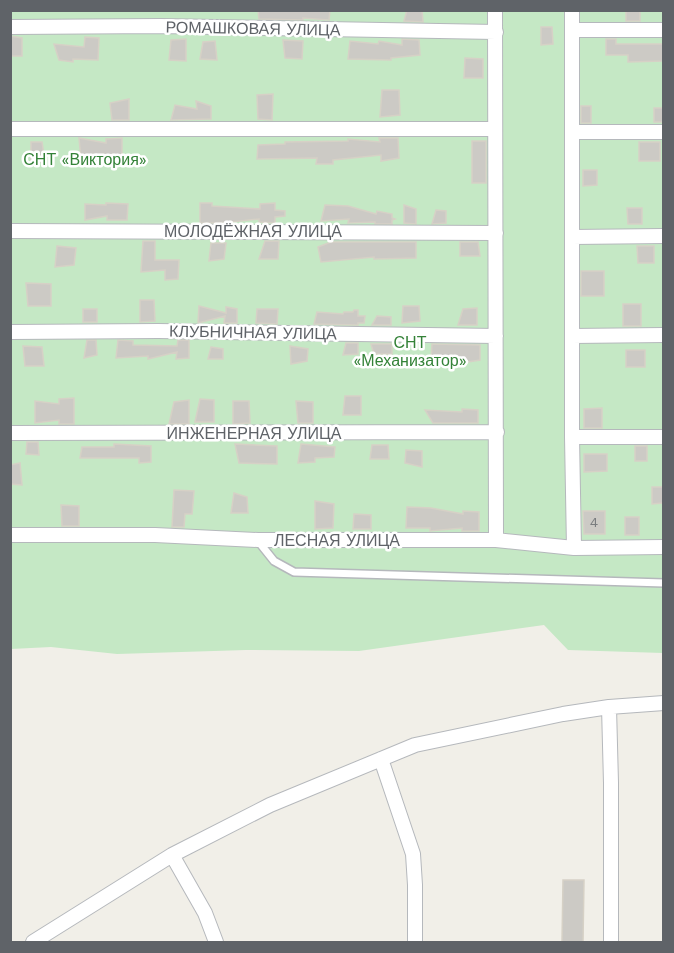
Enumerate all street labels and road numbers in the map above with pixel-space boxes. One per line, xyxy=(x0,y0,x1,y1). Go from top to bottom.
street label: РОМАШКОВАЯ УЛИЦА xyxy=(165,17,341,40)
street label: МОЛОДЁЖНАЯ УЛИЦА xyxy=(164,222,342,241)
street label: КЛУБНИЧНАЯ УЛИЦА xyxy=(169,322,337,343)
street label: ИНЖЕНЕРНАЯ УЛИЦА xyxy=(167,424,342,443)
street label: ЛЕСНАЯ УЛИЦА xyxy=(274,531,400,550)

